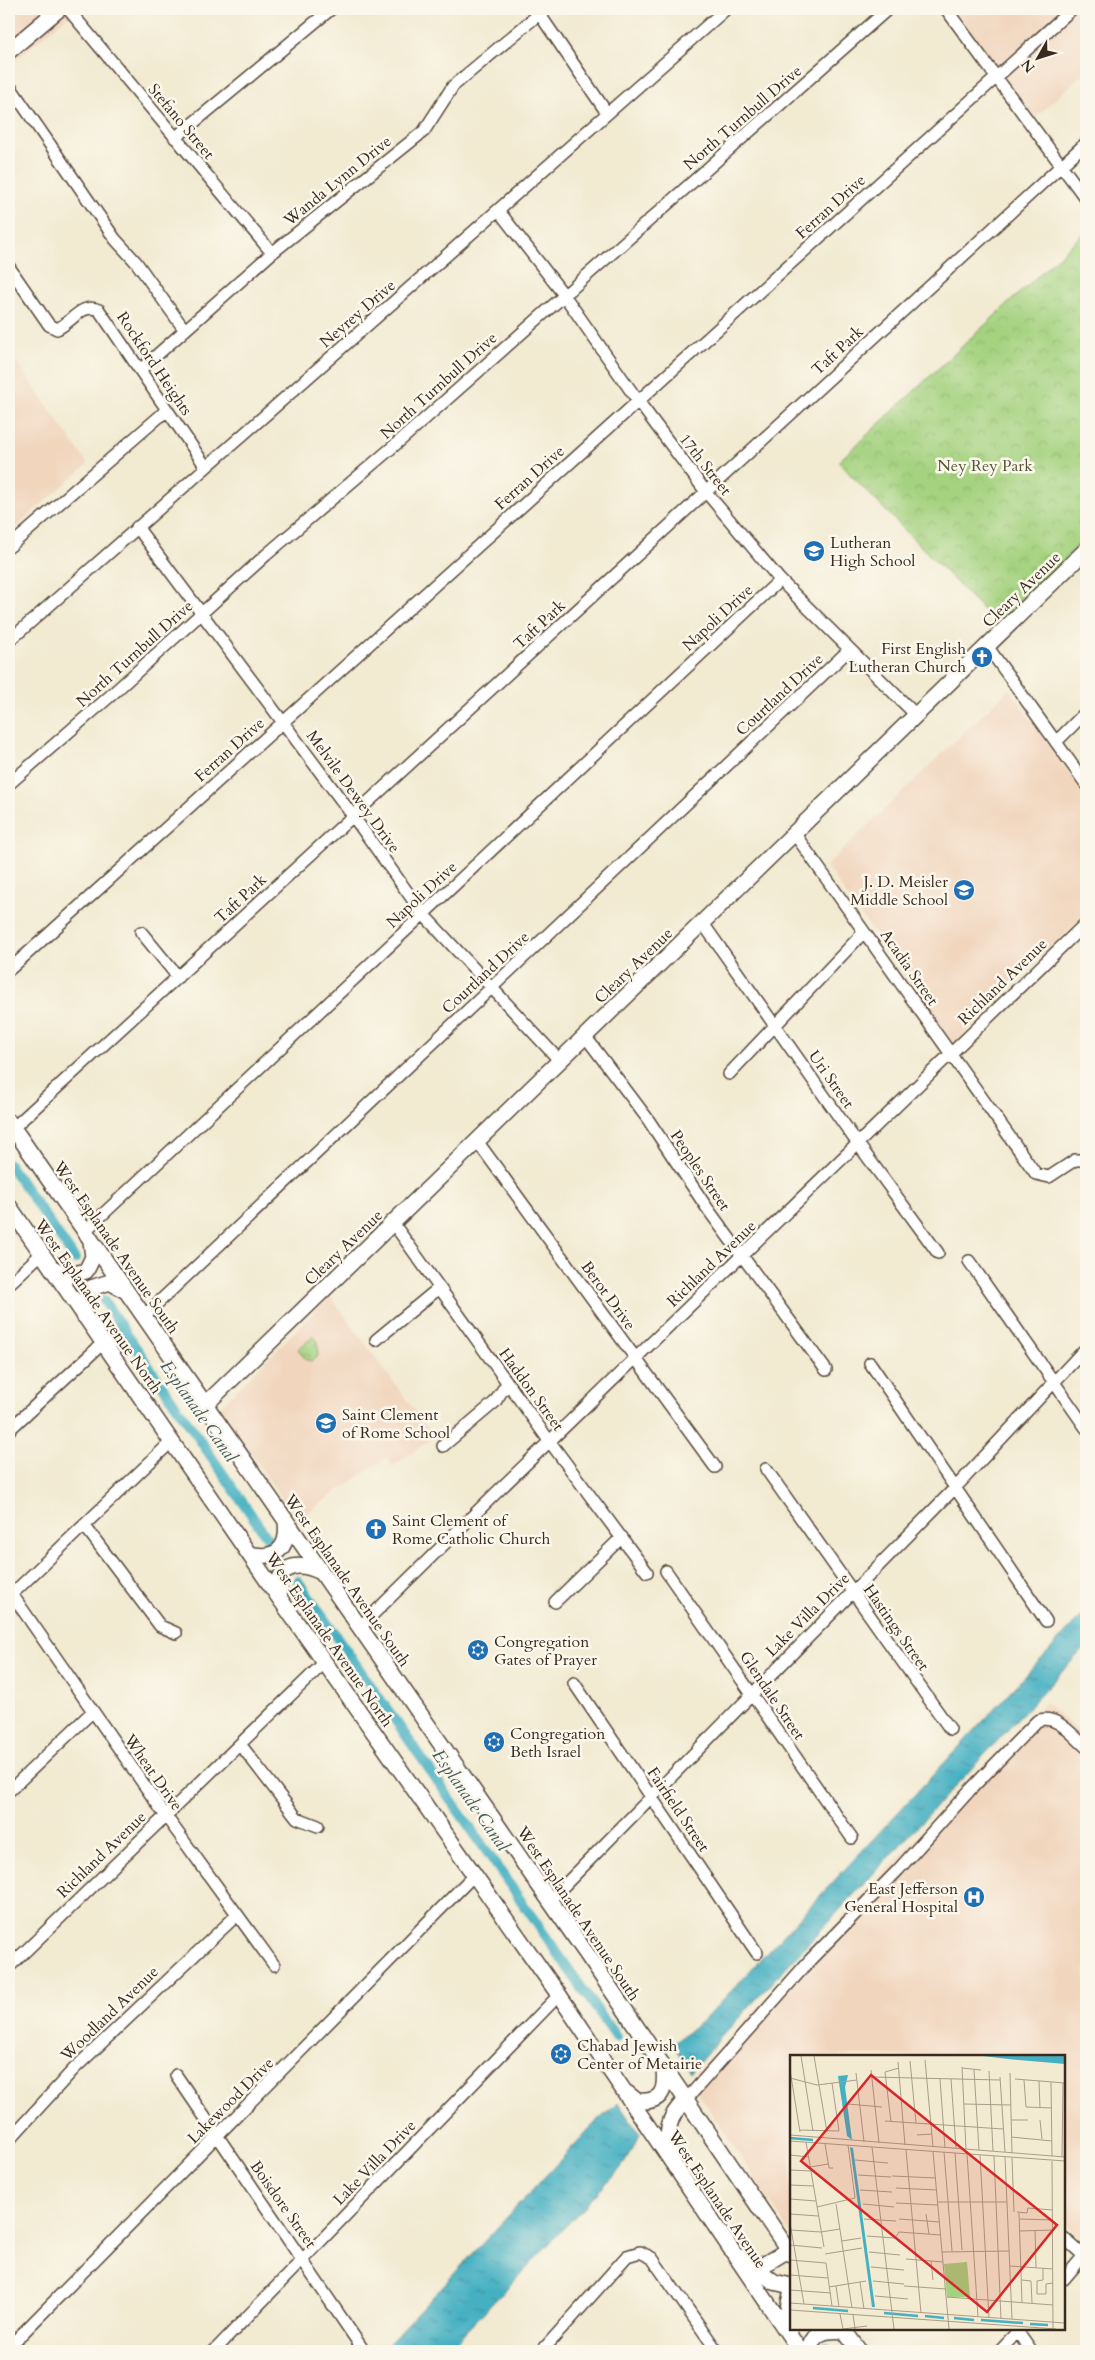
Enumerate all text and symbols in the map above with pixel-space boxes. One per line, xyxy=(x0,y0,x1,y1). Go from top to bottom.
north arrow xyxy=(1012,32,1062,82)
text: N xyxy=(1017,55,1039,77)
street label: North Turnbull Drive xyxy=(679,60,807,175)
street label: Stefano Street xyxy=(143,79,219,164)
street label: Wanda Lynn Drive xyxy=(278,130,396,232)
street label: Ferran Drive xyxy=(791,169,870,244)
street label: Neyrey Drive xyxy=(315,275,400,353)
street label: Rockford Heights xyxy=(111,307,197,420)
street label: Taft Park xyxy=(807,321,869,380)
street label: North Turnbull Drive xyxy=(375,327,502,444)
street label: 17th Street xyxy=(674,429,736,500)
street label: Ferran Drive xyxy=(490,440,569,515)
park label: Ney Rey Park xyxy=(937,455,1033,477)
place label: Lutheran High School xyxy=(830,532,915,572)
school or university icon: Lutheran High School xyxy=(802,539,826,563)
street label: Cleary Avenue xyxy=(978,547,1066,633)
street label: Napoli Drive xyxy=(678,579,758,656)
street label: North Turnbull Drive xyxy=(71,595,198,712)
street label: Taft Park xyxy=(509,595,571,654)
place label: First English Lutheran Church xyxy=(849,638,966,678)
church icon: First English Lutheran Church xyxy=(970,645,994,669)
street label: Courtland Drive xyxy=(731,648,828,741)
street label: Ferran Drive xyxy=(190,712,269,787)
street label: Melvile Dewey Drive xyxy=(301,726,405,857)
street label: Napoli Drive xyxy=(382,856,462,933)
street label: Taft Park xyxy=(210,869,272,928)
place label: J. D. Meisler Middle School xyxy=(850,871,948,911)
school or university icon: J. D. Meisler Middle School xyxy=(952,878,976,902)
street label: Cleary Avenue xyxy=(590,923,678,1009)
street label: Acadia Street xyxy=(875,925,944,1010)
street label: Courtland Drive xyxy=(437,926,534,1019)
street label: Richland Avenue xyxy=(953,933,1052,1030)
street label: Uri Street xyxy=(803,1046,859,1113)
street label: Peoples Street xyxy=(665,1126,735,1215)
street label: West Esplanade Avenue South xyxy=(48,1156,184,1338)
street label: Cleary Avenue xyxy=(300,1205,388,1291)
street label: West Esplanade Avenue North xyxy=(29,1214,167,1398)
street label: Richland Avenue xyxy=(662,1215,761,1312)
street label: Berot Drive xyxy=(576,1256,641,1335)
street label: Haddon Street xyxy=(494,1344,569,1436)
water label: Esplanade Canal xyxy=(154,1355,244,1468)
place label: Saint Clement of Rome School xyxy=(342,1404,450,1444)
school or university icon: Saint Clement of Rome School xyxy=(314,1411,338,1435)
street label: West Esplanade Avenue South xyxy=(279,1489,415,1671)
place label: Saint Clement of Rome Catholic Church xyxy=(392,1510,551,1550)
church icon: Saint Clement of Rome Catholic Church xyxy=(364,1517,388,1541)
street label: West Esplanade Avenue North xyxy=(260,1547,398,1731)
street label: Lake Villa Drive xyxy=(761,1568,855,1662)
street label: Hastings Street xyxy=(858,1580,934,1675)
place label: Congregation Gates of Prayer xyxy=(494,1631,597,1671)
synagogue icon: Congregation Gates of Prayer xyxy=(466,1638,490,1662)
street label: Glendale Street xyxy=(734,1647,810,1744)
place label: Congregation Beth Israel xyxy=(510,1723,605,1763)
street label: Wheat Drive xyxy=(118,1729,188,1815)
synagogue icon: Congregation Beth Israel xyxy=(482,1730,506,1754)
water label: Esplanade Canal xyxy=(426,1744,516,1857)
street label: Fairfield Street xyxy=(642,1763,715,1856)
street label: Richland Avenue xyxy=(52,1806,151,1903)
street label: West Esplanade Avenue South xyxy=(511,1821,645,2005)
place label: East Jefferson General Hospital xyxy=(844,1878,958,1918)
hospital icon: East Jefferson General Hospital xyxy=(962,1885,986,1909)
street label: Woodland Avenue xyxy=(55,1961,163,2067)
place label: Chabad Jewish Center of Metairie xyxy=(577,2035,702,2075)
synagogue icon: Chabad Jewish Center of Metairie xyxy=(549,2042,573,2066)
street label: Lakewood Drive xyxy=(183,2053,279,2149)
inset map xyxy=(790,2055,1065,2330)
street label: Lake Villa Drive xyxy=(328,2115,421,2210)
street label: West Esplanade Avenue xyxy=(662,2125,772,2273)
street label: Boisdore Street xyxy=(245,2156,322,2253)

